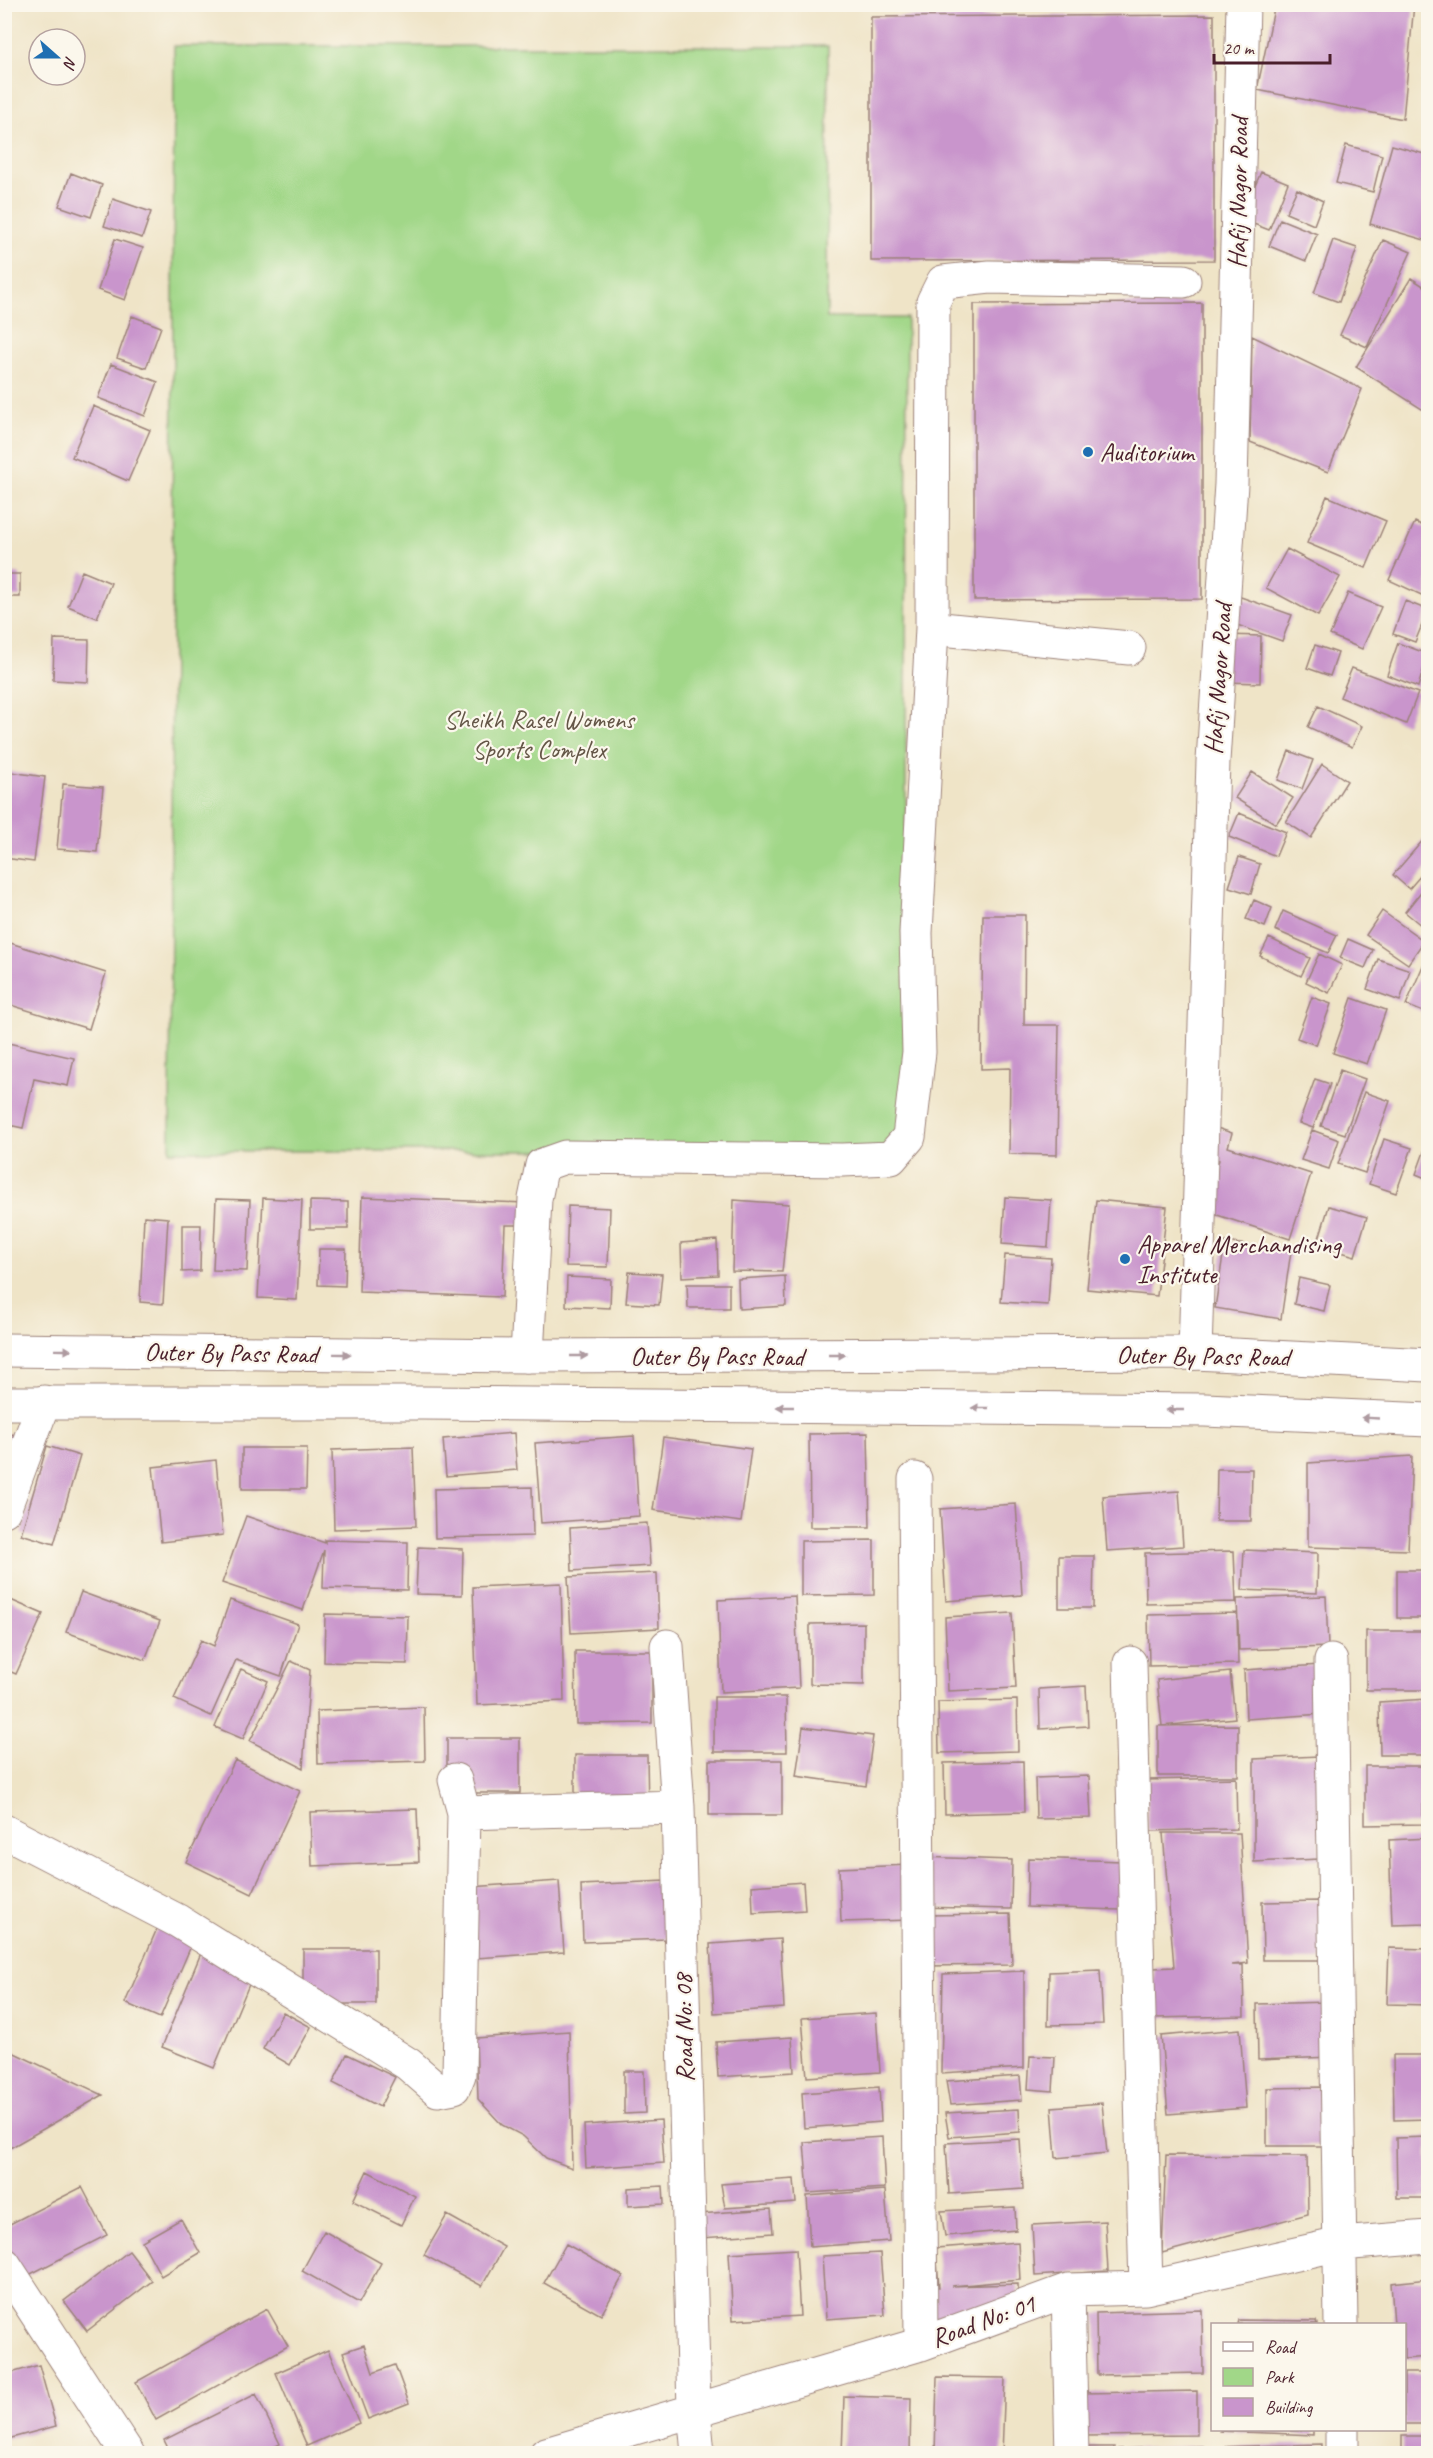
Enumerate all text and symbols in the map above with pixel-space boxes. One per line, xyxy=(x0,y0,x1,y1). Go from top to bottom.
north arrow xyxy=(27,27,87,87)
scale bar xyxy=(1214,27,1330,65)
text: 20 m xyxy=(1223,37,1256,59)
text: N xyxy=(58,54,81,73)
street label: Hafij Nagor Road xyxy=(1220,113,1256,269)
place label: Auditorium xyxy=(1100,436,1196,469)
marker: Auditorium xyxy=(1081,445,1095,459)
street label: Hafij Nagor Road xyxy=(1196,599,1240,756)
park label: Sheikh Rasel Womens Sports Complex xyxy=(444,703,636,766)
place label: Apparel Merchandising Institute xyxy=(1137,1228,1342,1291)
marker: Apparel Merchandising Institute xyxy=(1118,1252,1132,1266)
street label: Outer By Pass Road xyxy=(144,1335,322,1371)
street label: Outer By Pass Road xyxy=(1116,1338,1294,1374)
street label: Outer By Pass Road xyxy=(630,1340,807,1373)
one-way arrow xyxy=(53,1346,72,1355)
one-way arrow xyxy=(332,1349,351,1359)
one-way arrow xyxy=(827,1350,846,1360)
one-way arrow xyxy=(569,1351,588,1361)
one-way arrow xyxy=(776,1402,795,1412)
one-way arrow xyxy=(971,1403,990,1413)
one-way arrow xyxy=(1166,1405,1185,1415)
one-way arrow xyxy=(1361,1413,1380,1422)
street label: Road No: 08 xyxy=(667,1971,701,2083)
street label: Road No: 01 xyxy=(926,2286,1041,2355)
legend xyxy=(1211,2323,1406,2431)
text: Road xyxy=(1265,2336,1298,2358)
text: Park xyxy=(1265,2366,1295,2388)
text: Building xyxy=(1265,2396,1314,2418)

